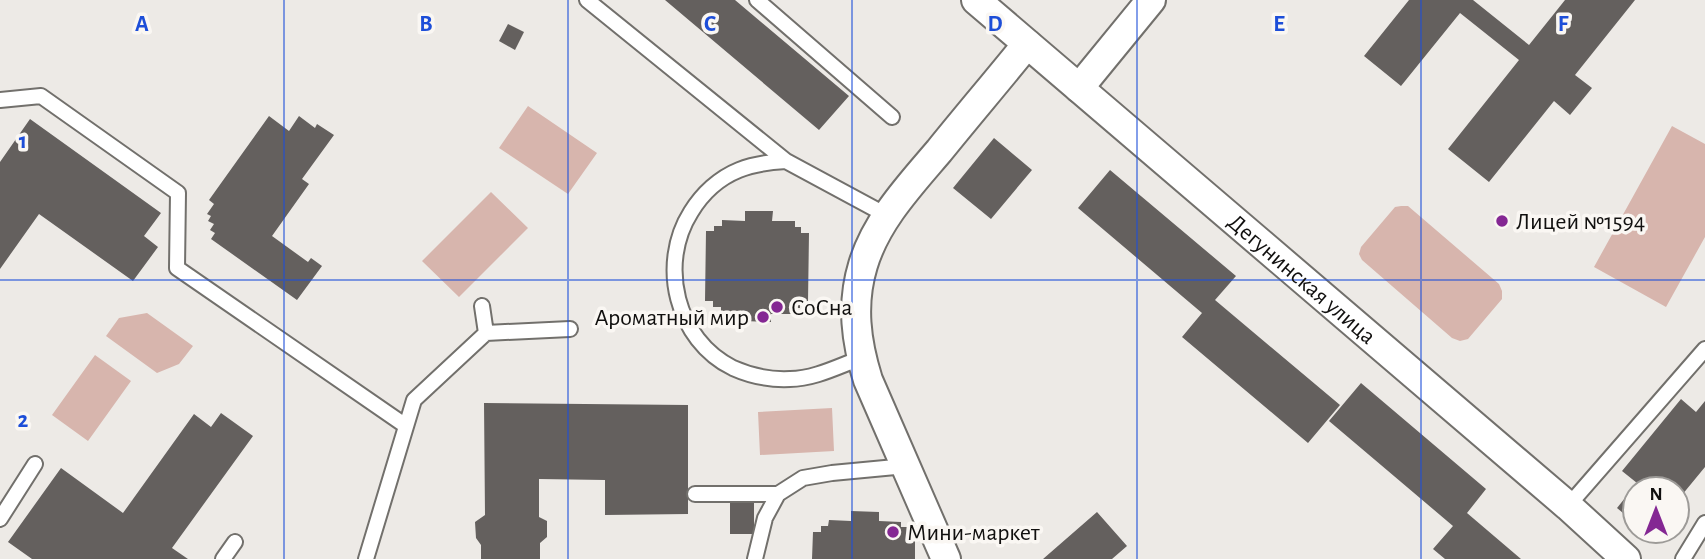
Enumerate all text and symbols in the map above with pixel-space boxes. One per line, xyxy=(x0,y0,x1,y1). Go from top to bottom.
text: A xyxy=(135,13,149,36)
text: B xyxy=(419,13,433,36)
text: C xyxy=(704,13,716,36)
text: D xyxy=(987,13,1003,36)
text: E xyxy=(1273,13,1285,36)
text: F xyxy=(1558,13,1569,36)
text: 1 xyxy=(19,130,27,153)
street label: Дегунинская улица xyxy=(1223,210,1380,349)
place label: Лицей №1594 xyxy=(1516,210,1645,234)
marker: Лицей №1594 xyxy=(1494,213,1510,229)
place label: СоСна xyxy=(791,296,852,320)
marker: СоСна xyxy=(769,299,785,315)
place label: Ароматный мир xyxy=(594,306,749,330)
marker: Ароматный мир xyxy=(755,309,771,325)
text: 2 xyxy=(18,409,29,432)
north arrow xyxy=(1621,475,1691,545)
text: N xyxy=(1649,485,1663,504)
place label: Мини-маркет xyxy=(907,521,1040,545)
marker: Мини-маркет xyxy=(885,524,901,540)

